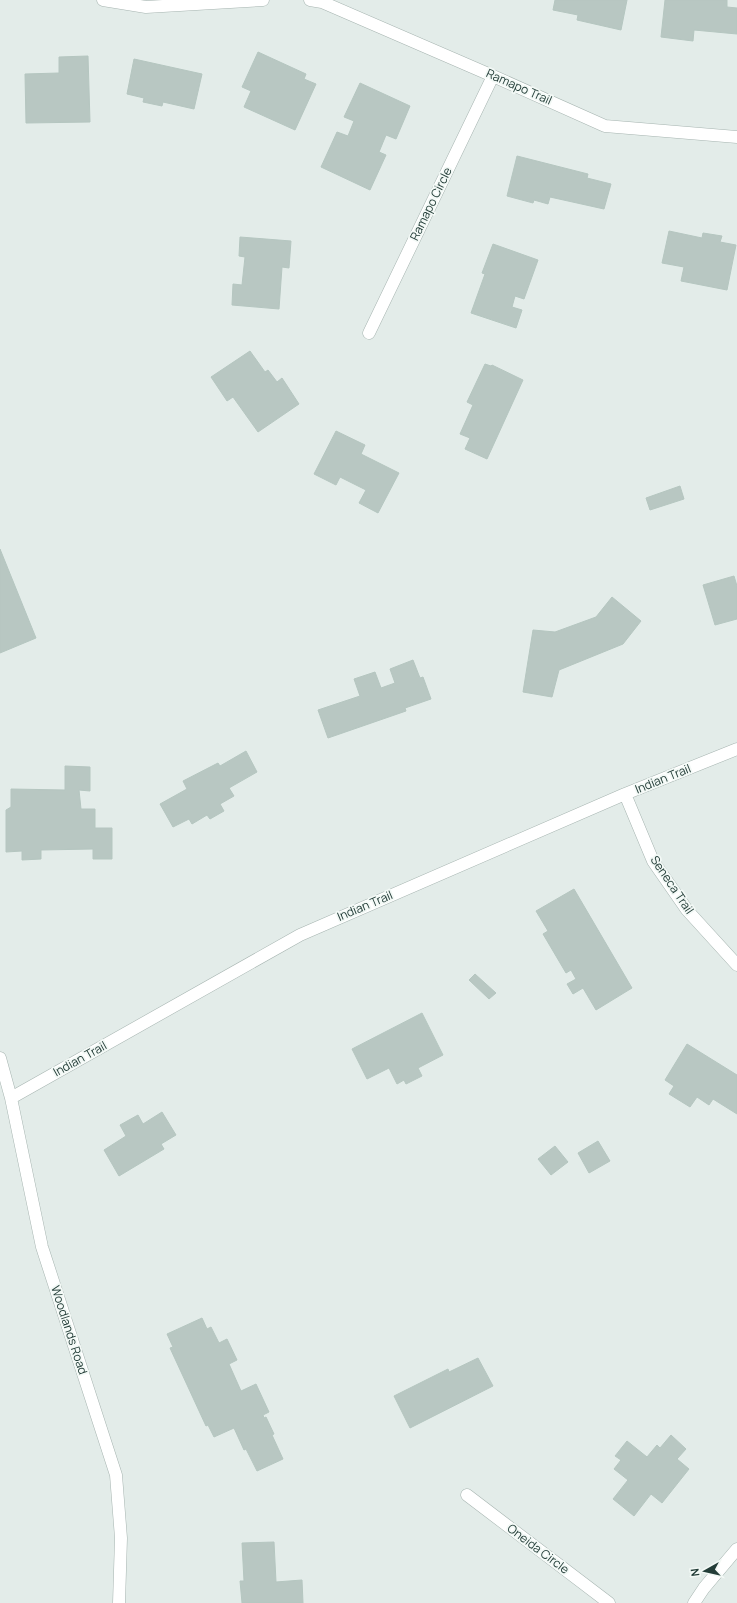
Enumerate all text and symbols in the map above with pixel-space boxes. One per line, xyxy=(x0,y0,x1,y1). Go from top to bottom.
street label: Ramapo Trail xyxy=(484,64,555,109)
street label: Ramapo Circle xyxy=(405,164,456,243)
street label: Indian Trail xyxy=(632,760,693,797)
street label: Seneca Trail xyxy=(647,852,698,917)
street label: Indian Trail xyxy=(334,886,395,925)
street label: Indian Trail xyxy=(50,1037,110,1080)
street label: Woodlands Road xyxy=(47,1283,92,1377)
street label: Oneida Circle xyxy=(504,1520,573,1578)
north arrow xyxy=(685,1551,725,1591)
text: N xyxy=(687,1567,703,1577)

